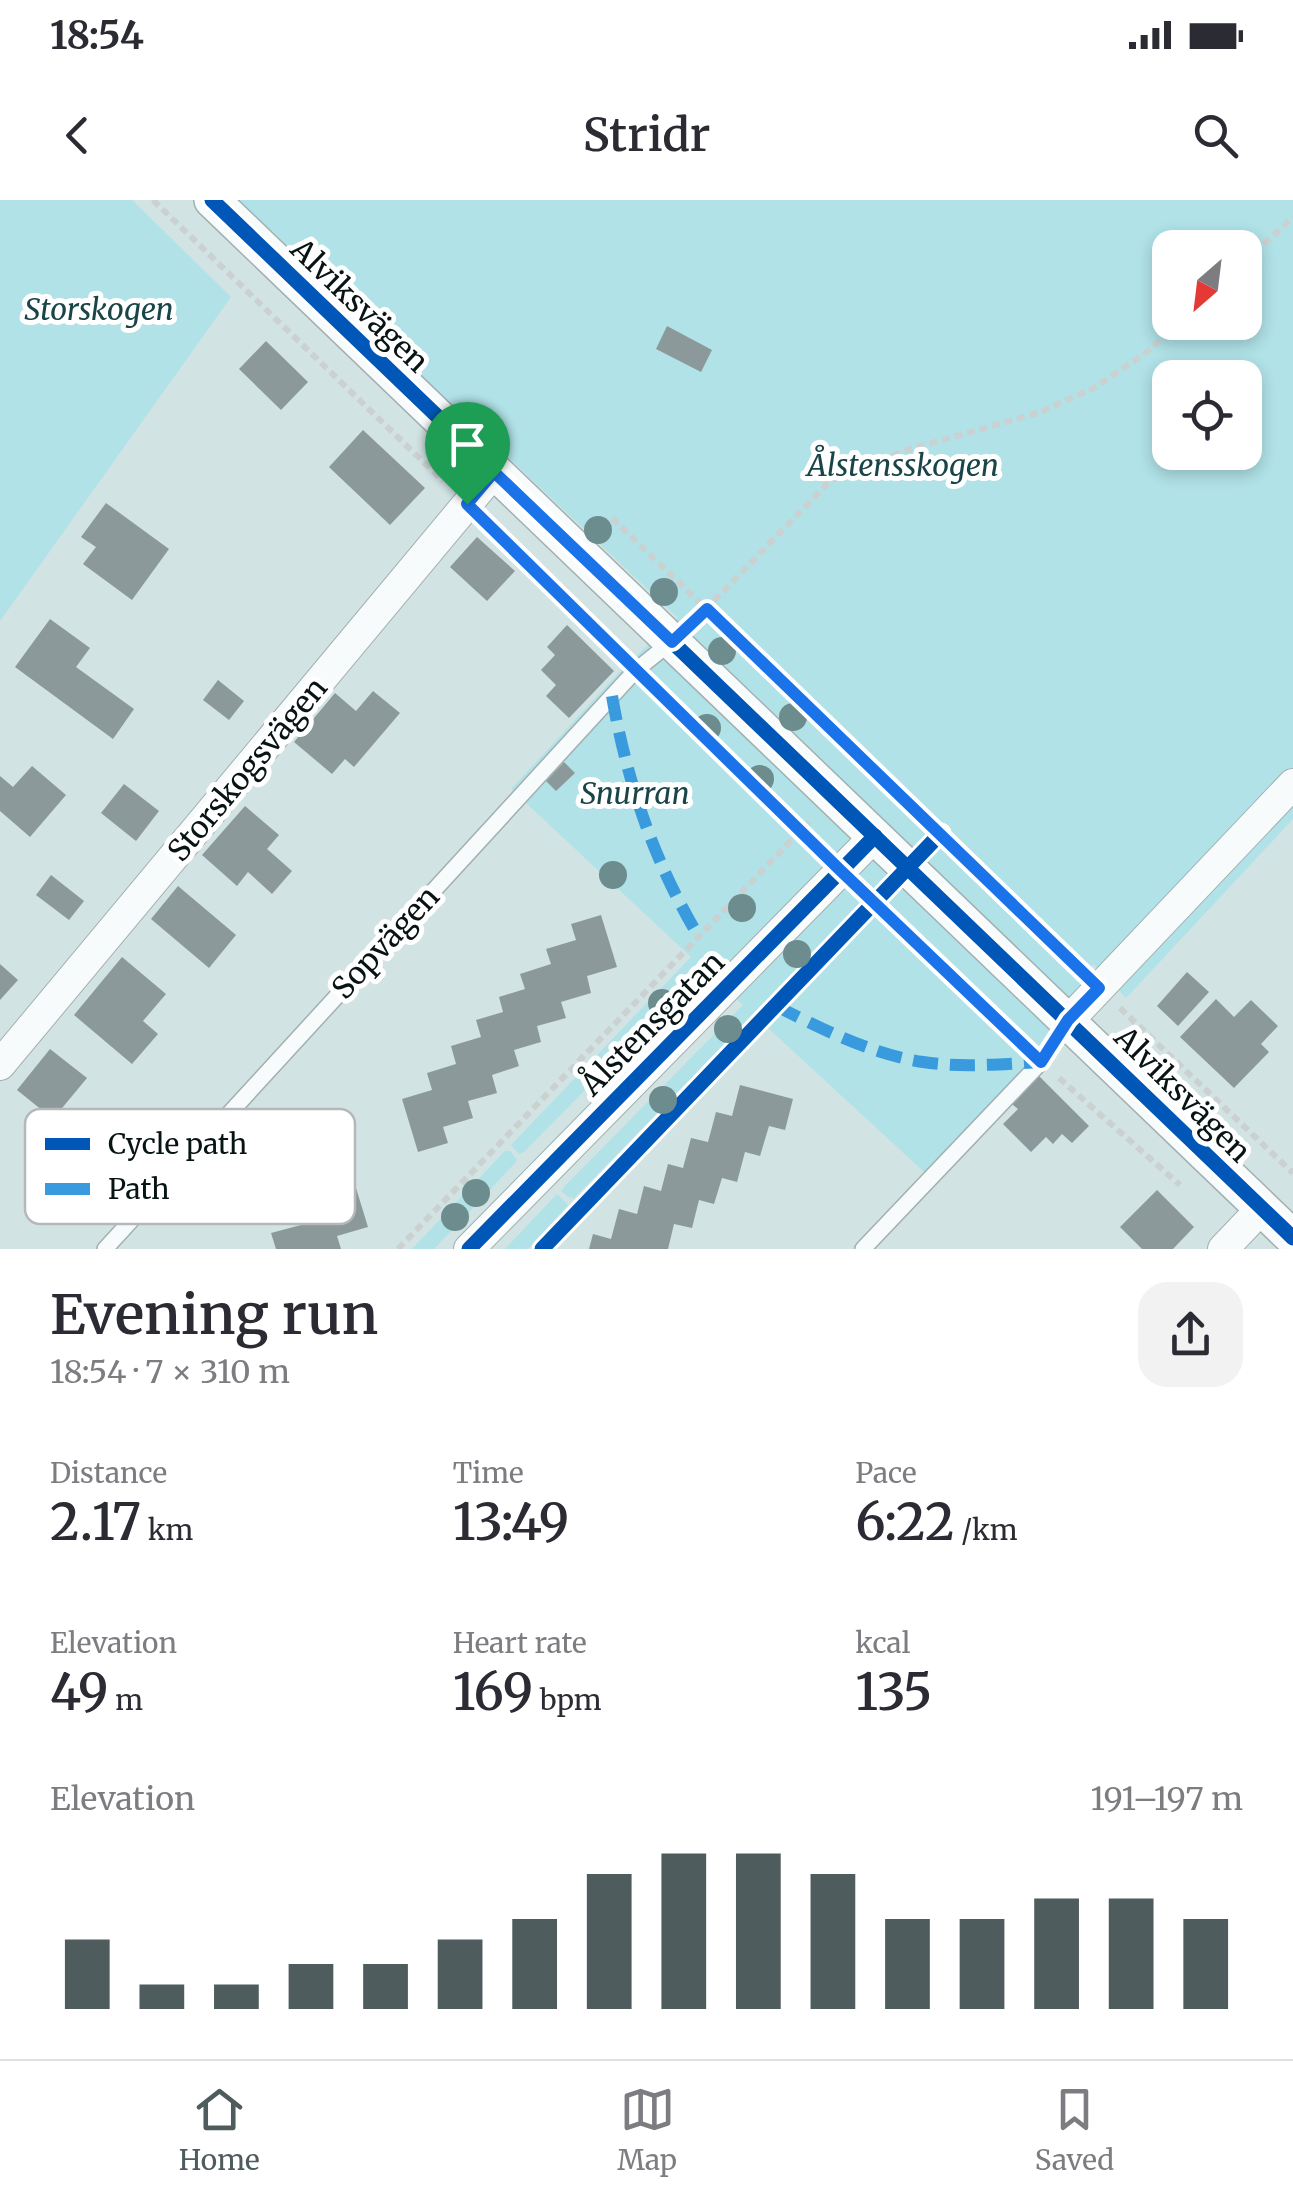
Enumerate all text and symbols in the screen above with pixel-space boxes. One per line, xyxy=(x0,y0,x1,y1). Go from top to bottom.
text: 18:54 xyxy=(50,12,144,59)
text: Stridr xyxy=(583,107,710,163)
icon: back xyxy=(50,108,105,163)
icon: search xyxy=(1188,108,1243,163)
street label: Alviksvägen xyxy=(282,229,437,380)
north arrow xyxy=(1152,230,1262,340)
map controls xyxy=(1152,230,1262,470)
park label: Storskogen xyxy=(24,290,174,328)
button: locate xyxy=(1152,360,1262,470)
pin xyxy=(425,402,510,505)
icon: arrive xyxy=(440,417,495,472)
park label: Ålstensskogen xyxy=(805,444,999,484)
street label: Storskogsvägen xyxy=(159,669,335,869)
park label: Snurran xyxy=(580,774,690,812)
street label: Sopvägen xyxy=(323,878,447,1006)
street label: Ålstensgatan xyxy=(570,941,732,1104)
street label: Alviksvägen xyxy=(1106,1017,1259,1170)
legend xyxy=(25,1109,355,1224)
text: Cycle path xyxy=(108,1126,247,1162)
text: Path xyxy=(108,1171,170,1207)
text: Evening run xyxy=(50,1280,378,1349)
button: share xyxy=(1138,1282,1243,1387)
text: 18:54 · 7 × 310 m xyxy=(50,1352,290,1392)
text: Distance xyxy=(50,1455,167,1491)
text: Time xyxy=(453,1455,524,1491)
text: Pace xyxy=(855,1455,917,1491)
text: 2.17 xyxy=(50,1491,141,1554)
text: 13:49 xyxy=(453,1491,569,1554)
text: 6:22 xyxy=(855,1491,955,1554)
text: km xyxy=(141,1512,193,1548)
text: /km xyxy=(955,1512,1018,1548)
text: Elevation xyxy=(50,1625,177,1661)
text: Heart rate xyxy=(453,1625,587,1661)
text: kcal xyxy=(855,1625,910,1661)
text: 49 xyxy=(50,1661,109,1724)
text: 169 xyxy=(453,1661,533,1724)
text: 135 xyxy=(855,1661,932,1724)
text: m xyxy=(109,1682,143,1718)
text: bpm xyxy=(533,1682,602,1718)
text: Elevation xyxy=(50,1779,195,1819)
text: 191–197 m xyxy=(1090,1779,1243,1819)
tab: Home xyxy=(179,2082,260,2178)
tab: Map xyxy=(617,2082,677,2178)
tab: Saved xyxy=(1035,2082,1114,2178)

